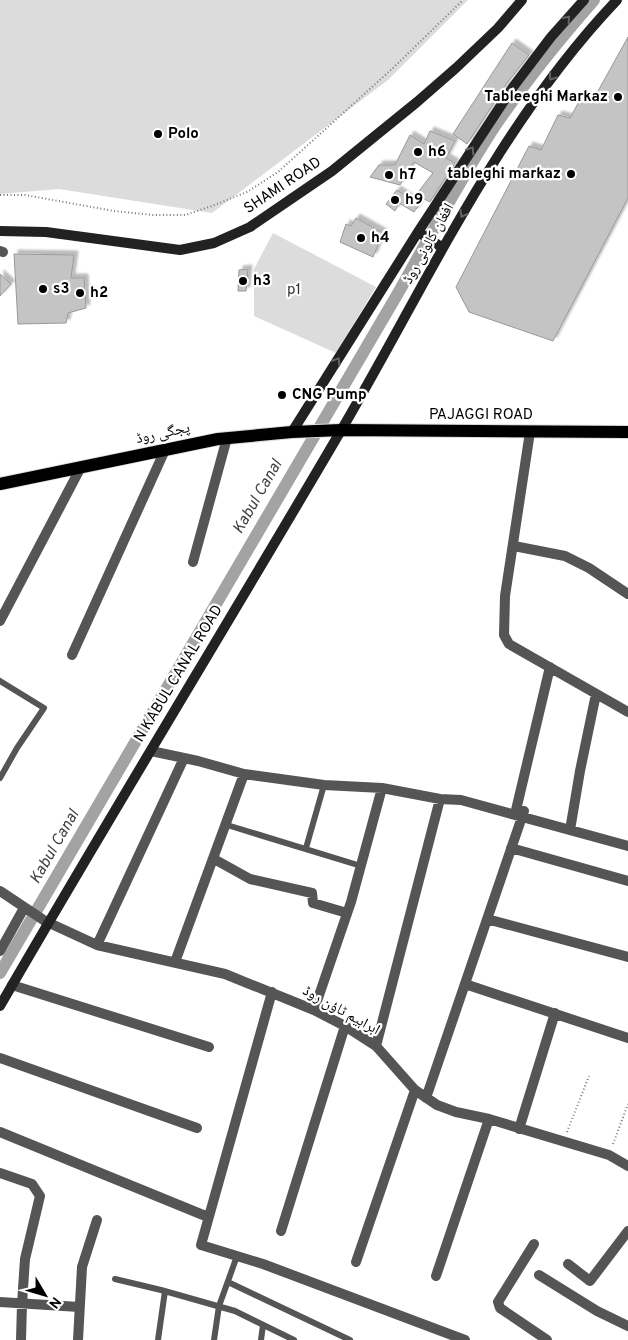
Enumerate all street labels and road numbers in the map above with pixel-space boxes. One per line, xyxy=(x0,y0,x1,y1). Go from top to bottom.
street label: SHAMI ROAD xyxy=(241,153,325,219)
street label: افغان کالونی روڈ xyxy=(399,200,459,288)
street label: PAJAGGI ROAD xyxy=(429,406,533,425)
street label: پجگی روڈ xyxy=(134,419,192,449)
street label: N KABUL CANAL ROAD xyxy=(130,602,228,746)
street label: ابراہیم ٹاؤن روڈ xyxy=(299,982,383,1040)

